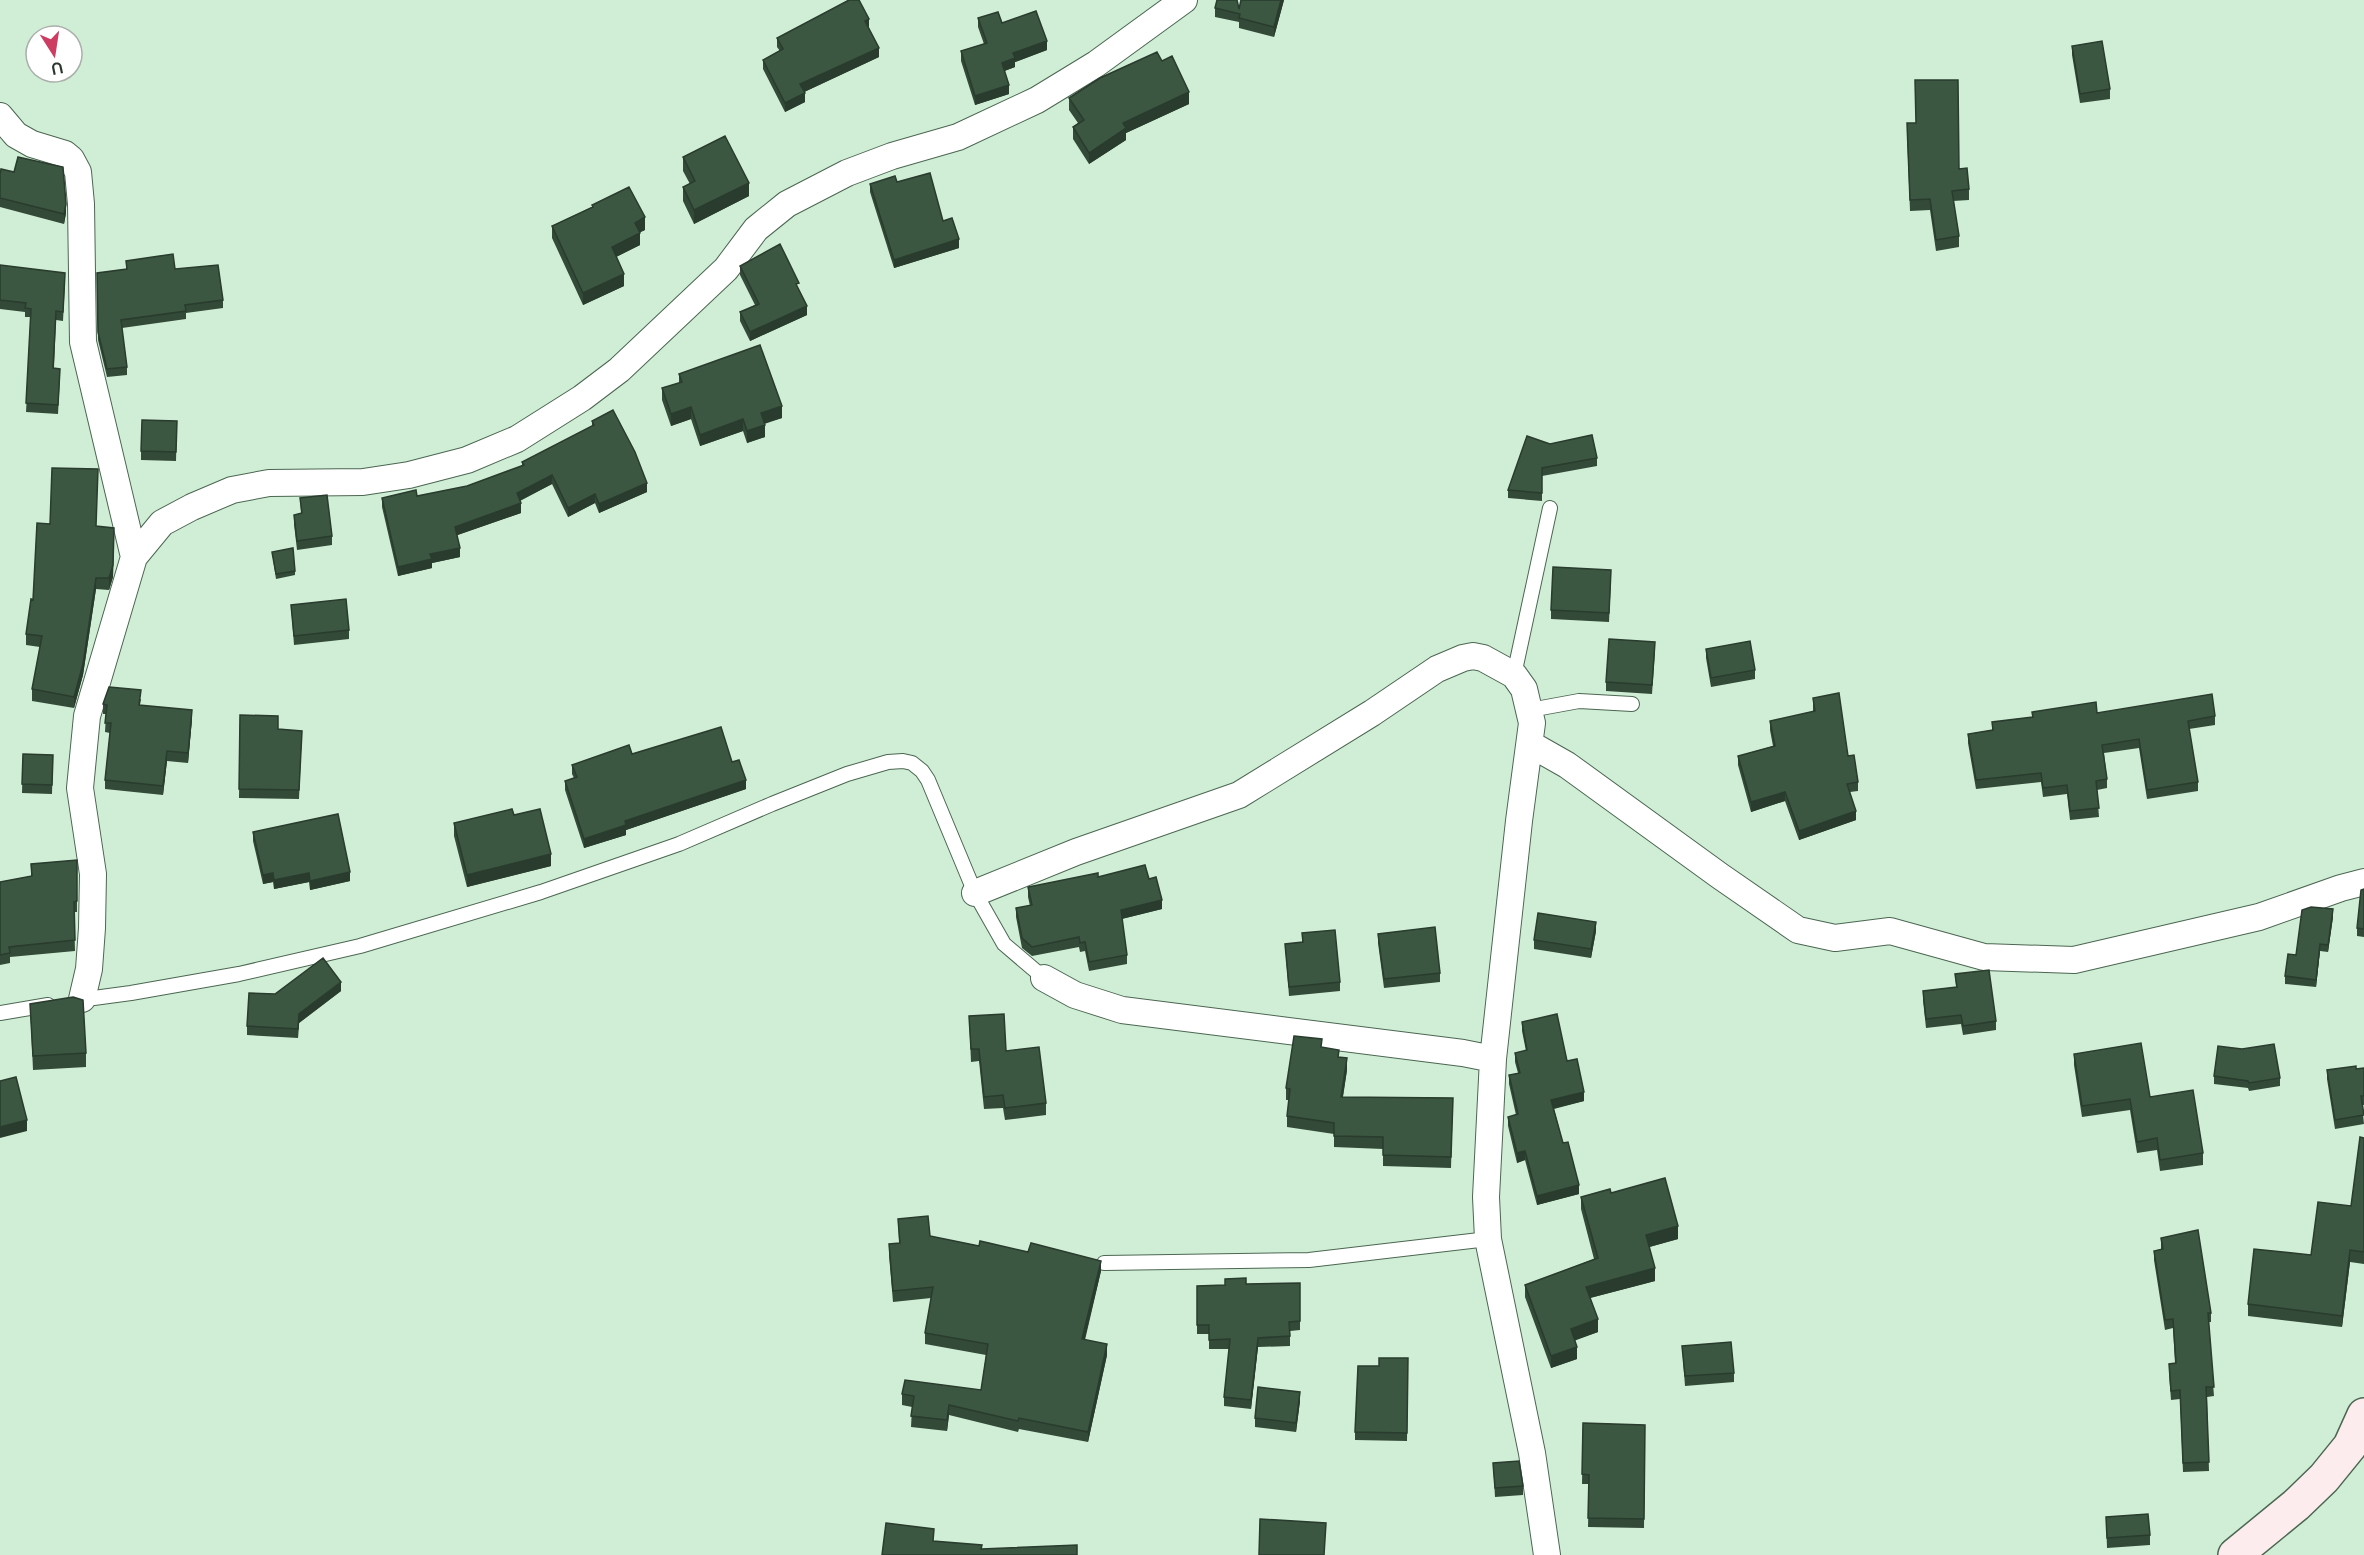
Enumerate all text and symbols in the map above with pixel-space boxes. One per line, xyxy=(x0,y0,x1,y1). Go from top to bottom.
north arrow xyxy=(24,24,84,84)
text: U xyxy=(49,59,65,80)

